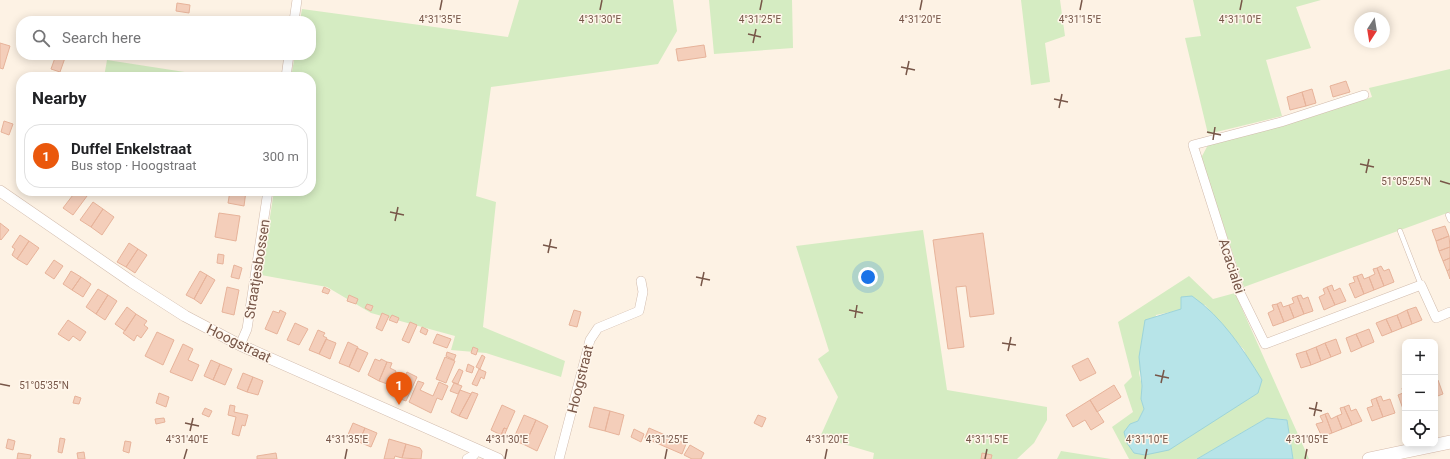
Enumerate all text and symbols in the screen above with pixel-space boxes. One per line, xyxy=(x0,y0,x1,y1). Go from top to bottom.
north arrow xyxy=(1354,12,1390,48)
text: 4°31'35"E xyxy=(419,14,462,25)
text: 4°31'30"E xyxy=(579,14,622,25)
text: 4°31'25"E xyxy=(739,14,782,25)
text: 4°31'20"E xyxy=(899,14,942,25)
text: 4°31'15"E xyxy=(1059,14,1102,25)
text: 4°31'10"E xyxy=(1219,14,1262,25)
search box xyxy=(16,16,316,60)
icon: search xyxy=(30,27,52,49)
text: Search here xyxy=(62,29,141,47)
text: Nearby xyxy=(32,88,87,108)
text: Duffel Enkelstraat xyxy=(71,140,191,158)
text: 1 xyxy=(42,149,50,164)
text: 300 m xyxy=(262,149,299,164)
text: Bus stop · Hoogstraat xyxy=(71,158,197,173)
text: 51°05'25"N xyxy=(1381,176,1431,187)
street label: Straatjesbossen xyxy=(241,218,273,320)
street label: Acacialei xyxy=(1216,237,1248,295)
your location xyxy=(858,267,878,287)
street label: Hoogstraat xyxy=(204,320,274,366)
map controls xyxy=(1402,339,1438,447)
button: + xyxy=(1402,339,1438,375)
street label: Hoogstraat xyxy=(564,343,596,415)
pin: 1 xyxy=(386,372,412,405)
button: − xyxy=(1402,375,1438,411)
text: 51°05'35"N xyxy=(19,380,69,391)
button: locate xyxy=(1402,411,1438,447)
text: 4°31'40"E xyxy=(166,434,209,445)
text: 4°31'35"E xyxy=(326,434,369,445)
text: 4°31'30"E xyxy=(486,434,529,445)
text: 4°31'25"E xyxy=(646,434,689,445)
text: 4°31'20"E xyxy=(806,434,849,445)
text: 4°31'15"E xyxy=(966,434,1009,445)
text: 4°31'10"E xyxy=(1126,434,1169,445)
text: 4°31'05"E xyxy=(1286,434,1329,445)

